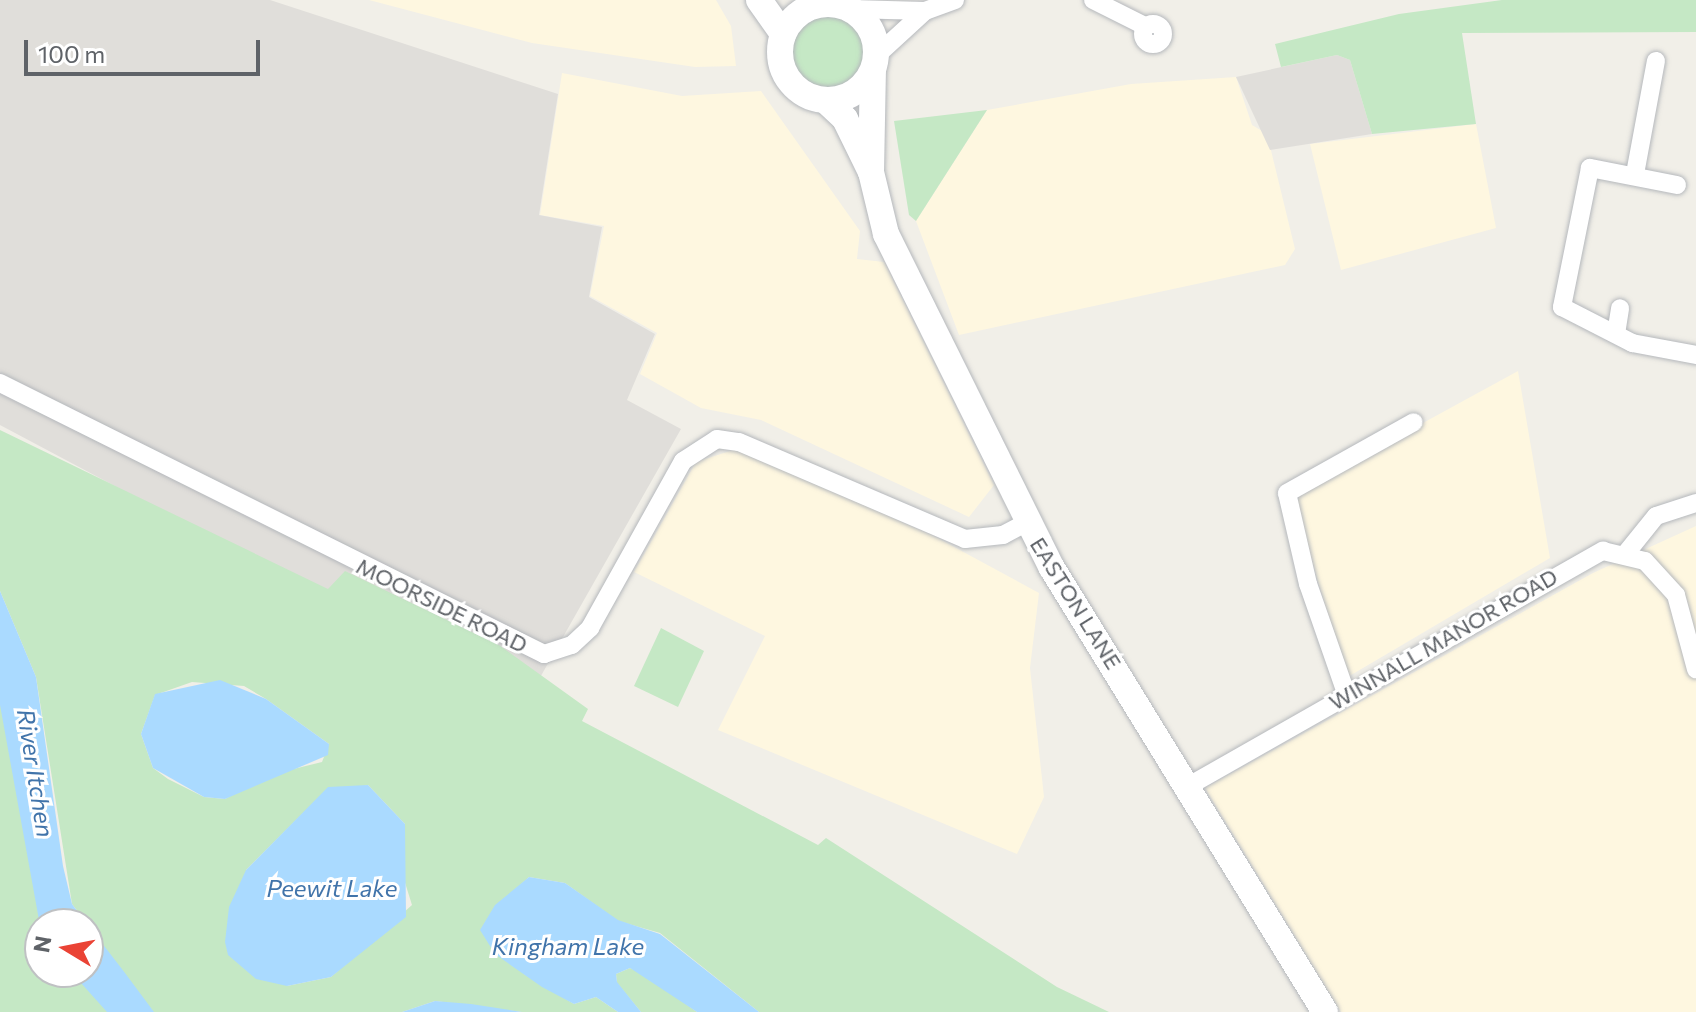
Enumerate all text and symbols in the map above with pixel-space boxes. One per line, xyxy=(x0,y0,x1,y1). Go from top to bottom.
scale bar xyxy=(28,24,264,74)
text: 100 m xyxy=(38,39,105,68)
street label: EASTON LANE xyxy=(1025,532,1127,674)
street label: MOORSIDE ROAD xyxy=(352,552,532,658)
street label: WINNALL MANOR ROAD xyxy=(1324,563,1562,715)
water label: River Itchen xyxy=(12,707,60,839)
water label: Peewit Lake xyxy=(267,874,397,902)
north arrow xyxy=(24,908,104,988)
water label: Kingham Lake xyxy=(492,932,644,960)
text: N xyxy=(27,934,57,955)

